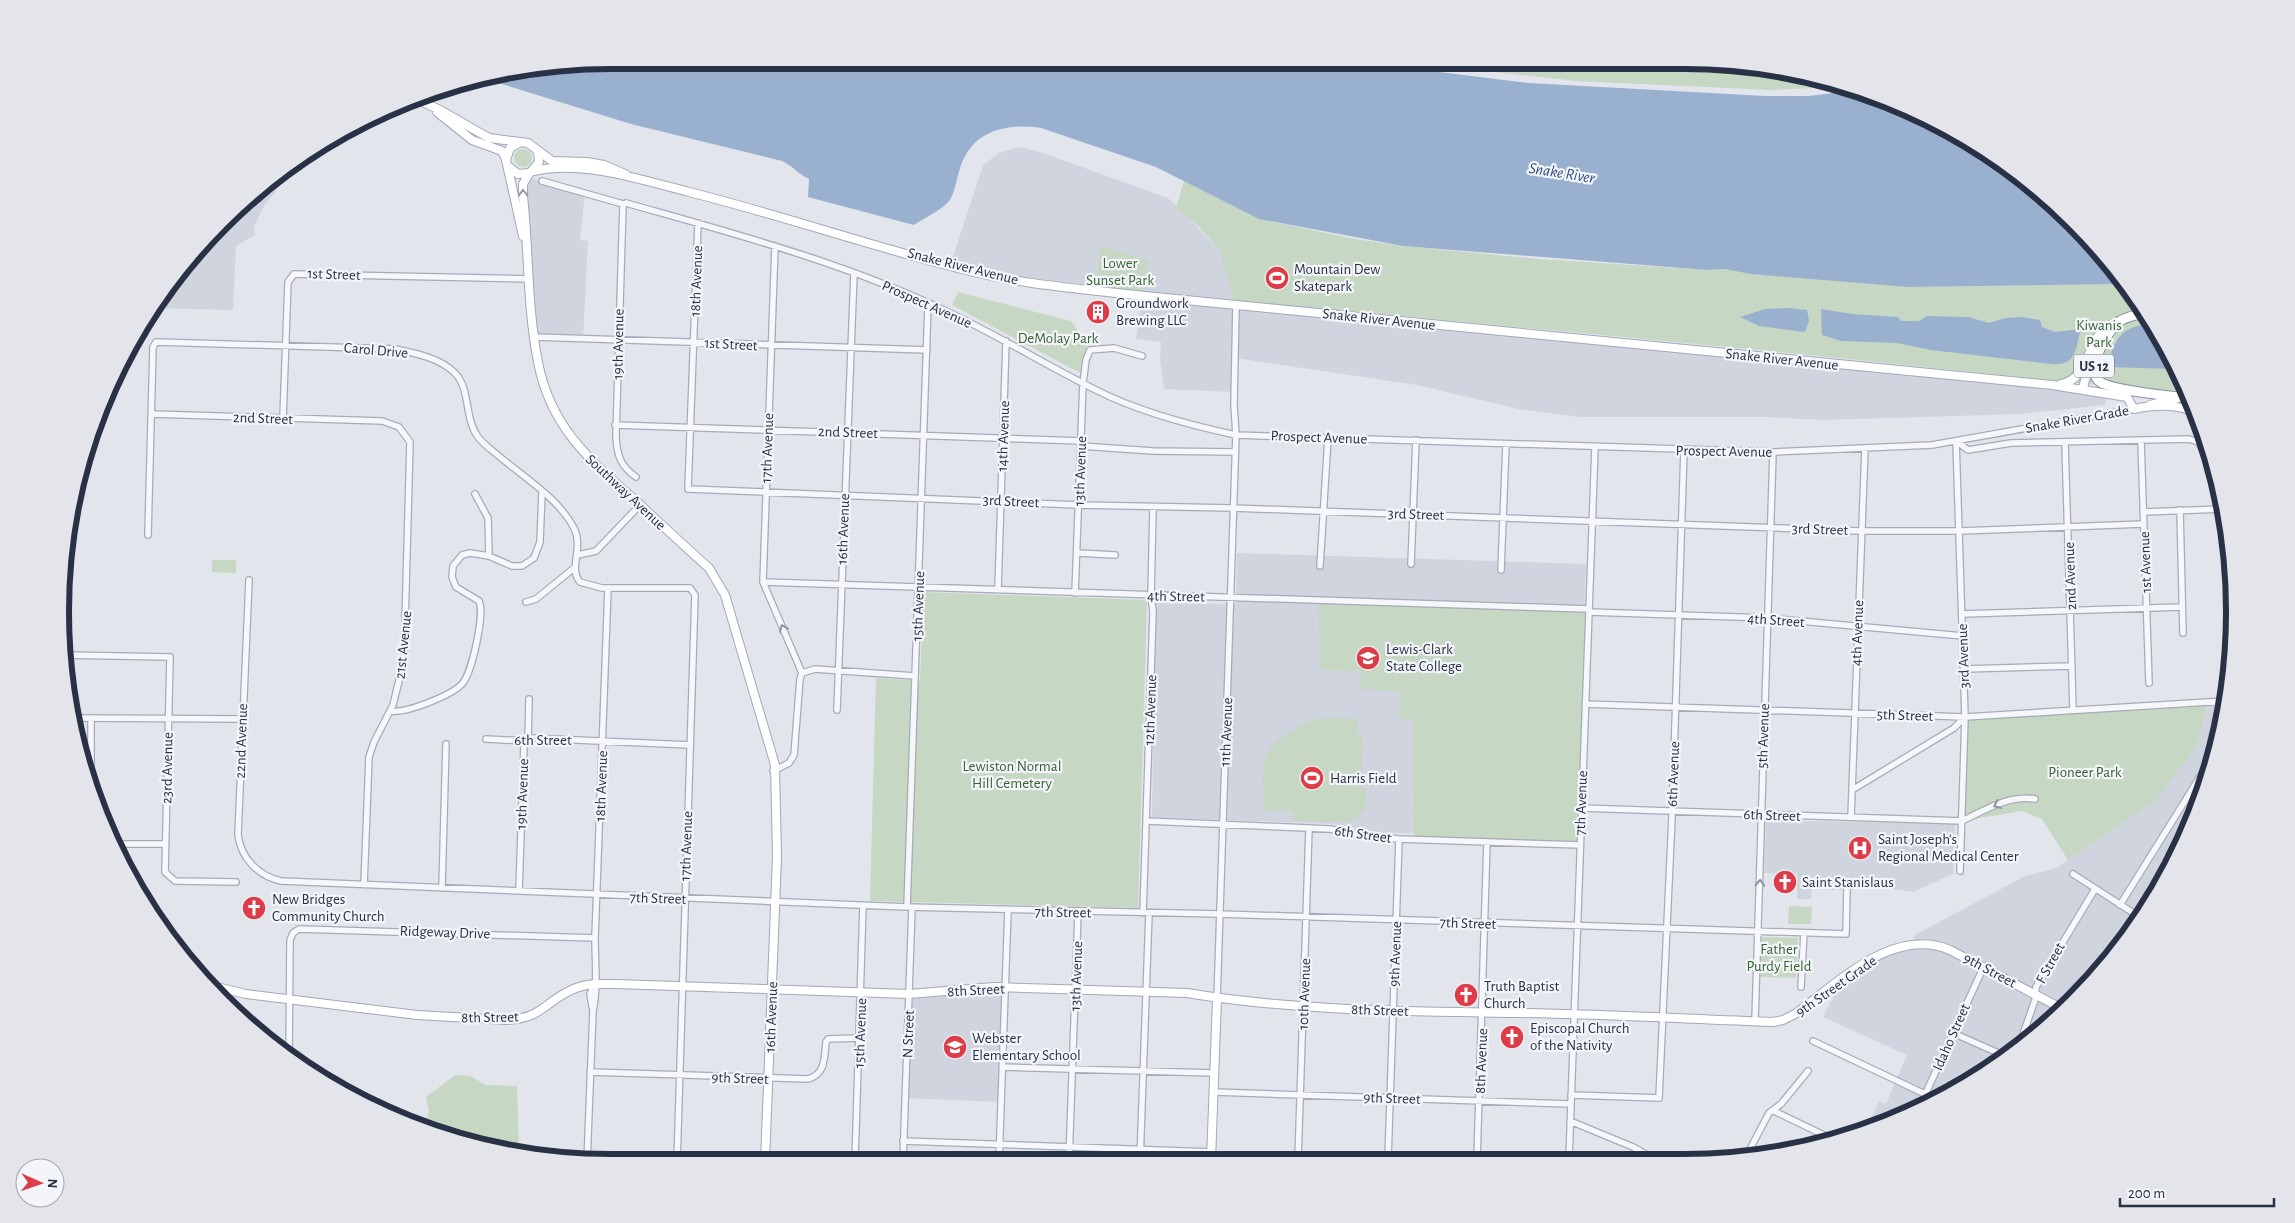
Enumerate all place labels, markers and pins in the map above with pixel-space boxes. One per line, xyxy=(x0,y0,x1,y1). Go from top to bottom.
place label: Mountain Dew Skatepark xyxy=(1294,262,1380,294)
sports icon: Mountain Dew Skatepark xyxy=(1264,265,1290,291)
place label: Groundwork Brewing LLC xyxy=(1116,296,1189,328)
building icon: Groundwork Brewing LLC xyxy=(1085,299,1111,325)
place label: Lewis-Clark State College xyxy=(1386,642,1462,674)
school or university icon: Lewis-Clark State College xyxy=(1355,645,1381,671)
sports icon: Harris Field xyxy=(1299,765,1325,791)
place label: Harris Field xyxy=(1330,771,1397,786)
place label: Saint Joseph's Regional Medical Center xyxy=(1878,832,2019,864)
hospital icon: Saint Joseph's Regional Medical Center xyxy=(1847,835,1873,861)
church icon: Saint Stanislaus xyxy=(1772,869,1798,895)
place label: Saint Stanislaus xyxy=(1802,875,1894,890)
place label: New Bridges Community Church xyxy=(272,892,385,924)
church icon: New Bridges Community Church xyxy=(241,895,267,921)
place label: Truth Baptist Church xyxy=(1484,979,1560,1011)
church icon: Truth Baptist Church xyxy=(1453,982,1479,1008)
place label: Episcopal Church of the Nativity xyxy=(1530,1021,1629,1053)
church icon: Episcopal Church of the Nativity xyxy=(1499,1024,1525,1050)
place label: Webster Elementary School xyxy=(972,1031,1081,1063)
school or university icon: Webster Elementary School xyxy=(942,1034,968,1060)

